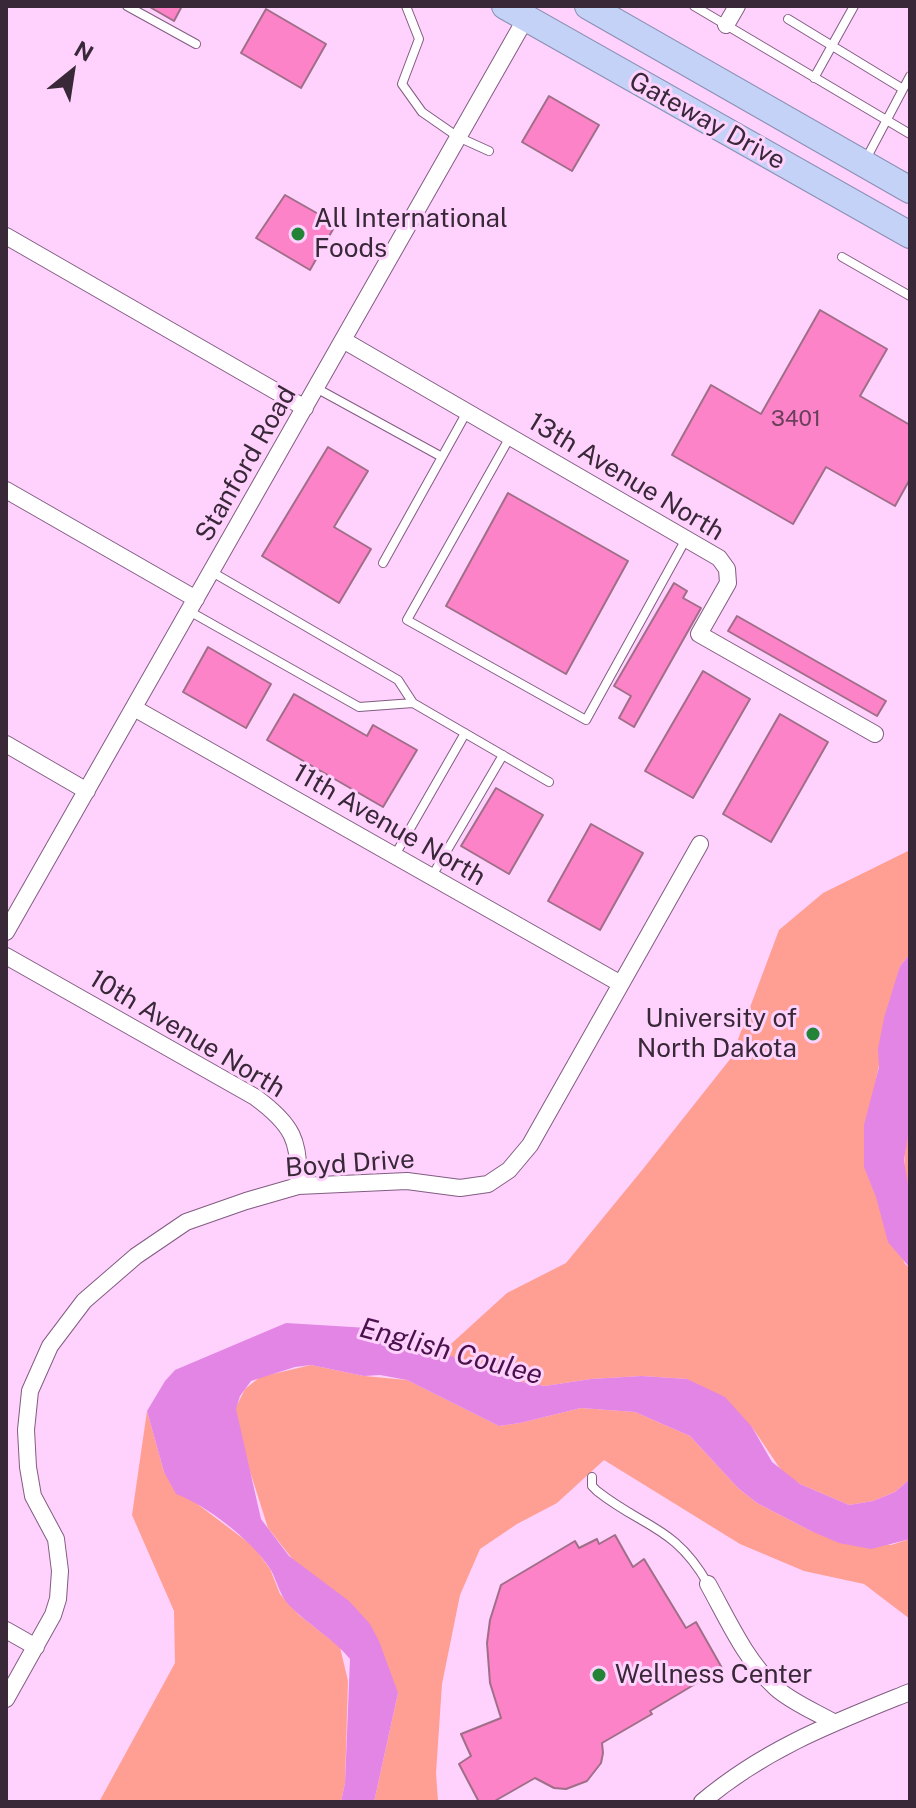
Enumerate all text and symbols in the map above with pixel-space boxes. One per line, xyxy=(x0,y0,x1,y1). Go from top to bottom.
north arrow xyxy=(32,32,112,112)
text: N xyxy=(70,36,98,67)
street label: Gateway Drive xyxy=(624,65,790,177)
place label: All International Foods xyxy=(314,203,508,264)
marker: All International Foods xyxy=(289,225,307,243)
street label: Stanford Road xyxy=(189,381,303,547)
street label: 13th Avenue North xyxy=(522,406,730,548)
house number: 3401 xyxy=(771,406,821,432)
street label: 11th Avenue North xyxy=(287,757,491,893)
street label: 10th Avenue North xyxy=(84,963,290,1105)
place label: University of North Dakota xyxy=(637,1003,797,1064)
marker: University of North Dakota xyxy=(804,1025,822,1043)
street label: Boyd Drive xyxy=(284,1144,416,1184)
water label: English Coulee xyxy=(356,1311,546,1393)
place label: Wellness Center xyxy=(615,1659,812,1691)
marker: Wellness Center xyxy=(590,1666,608,1684)

